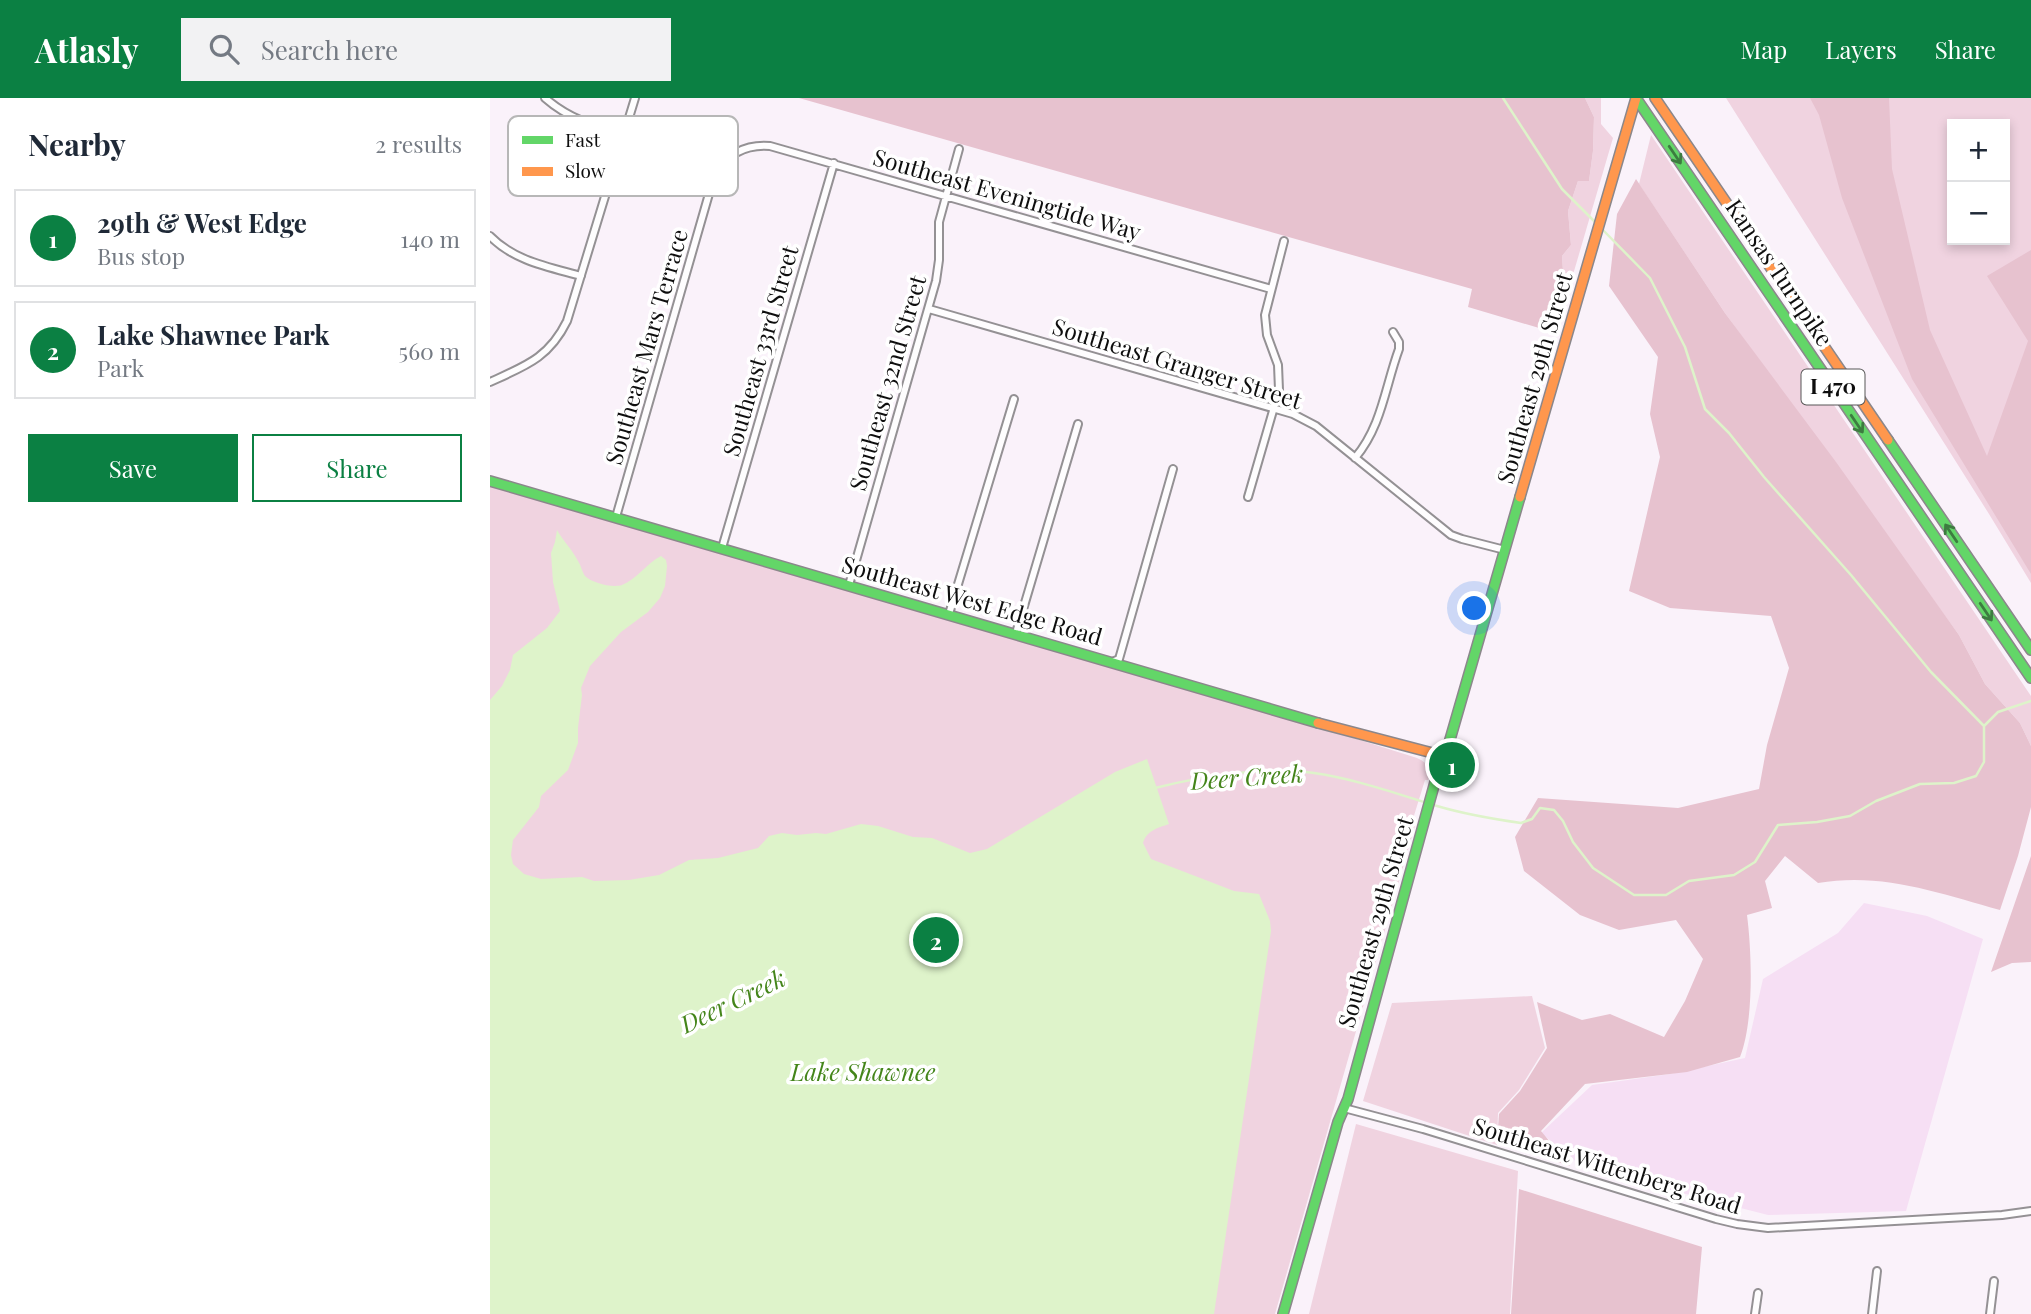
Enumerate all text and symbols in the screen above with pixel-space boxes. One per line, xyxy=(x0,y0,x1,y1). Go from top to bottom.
search box xyxy=(181,18,671,81)
text: Atlasly xyxy=(35,27,139,71)
icon: search xyxy=(205,30,243,68)
text: Search here xyxy=(261,32,398,67)
text: Map xyxy=(1741,33,1787,65)
text: Layers xyxy=(1825,33,1897,65)
text: Share xyxy=(1935,33,1996,65)
legend xyxy=(508,116,738,196)
map controls xyxy=(1947,119,2010,245)
button: + xyxy=(1947,119,2010,182)
text: Nearby xyxy=(28,124,126,164)
text: Fast xyxy=(565,126,601,152)
text: 2 results xyxy=(375,128,462,159)
street label: Southeast Eveningtide Way xyxy=(870,140,1145,247)
one-way arrow xyxy=(1668,144,1682,164)
text: Slow xyxy=(565,157,606,183)
button: − xyxy=(1947,182,2010,245)
street label: Kansas Turnpike xyxy=(1720,193,1841,352)
text: 29th & West Edge xyxy=(97,205,307,240)
text: 1 xyxy=(49,223,57,254)
text: 140 m xyxy=(400,223,460,254)
street label: Southeast Mars Terrace xyxy=(597,225,694,468)
text: Bus stop xyxy=(97,240,185,271)
street label: Southeast 33rd Street xyxy=(715,241,805,460)
street label: Southeast 29th Street xyxy=(1489,267,1579,487)
street label: Southeast 32nd Street xyxy=(841,270,932,494)
street label: Southeast Granger Street xyxy=(1049,310,1307,416)
text: Lake Shawnee Park xyxy=(97,317,329,352)
text: 2 xyxy=(47,335,59,366)
text: 560 m xyxy=(399,335,460,366)
text: Park xyxy=(97,352,144,383)
road number: I 470 xyxy=(1802,370,1864,404)
one-way arrow xyxy=(1850,414,1865,433)
button: Save xyxy=(28,434,238,502)
button: Share xyxy=(252,434,462,502)
one-way arrow xyxy=(1944,524,1958,543)
street label: Southeast West Edge Road xyxy=(838,547,1106,652)
your location xyxy=(1457,591,1491,625)
one-way arrow xyxy=(1979,602,1993,621)
pin: 1 xyxy=(1429,739,1475,791)
water label: Deer Creek xyxy=(1188,756,1304,796)
street label: Southeast 29th Street xyxy=(1330,811,1420,1031)
pin: 2 xyxy=(913,914,959,966)
water label: Deer Creek xyxy=(673,961,790,1040)
water label: Lake Shawnee xyxy=(789,1055,936,1087)
street label: Southeast Wittenberg Road xyxy=(1470,1109,1745,1220)

